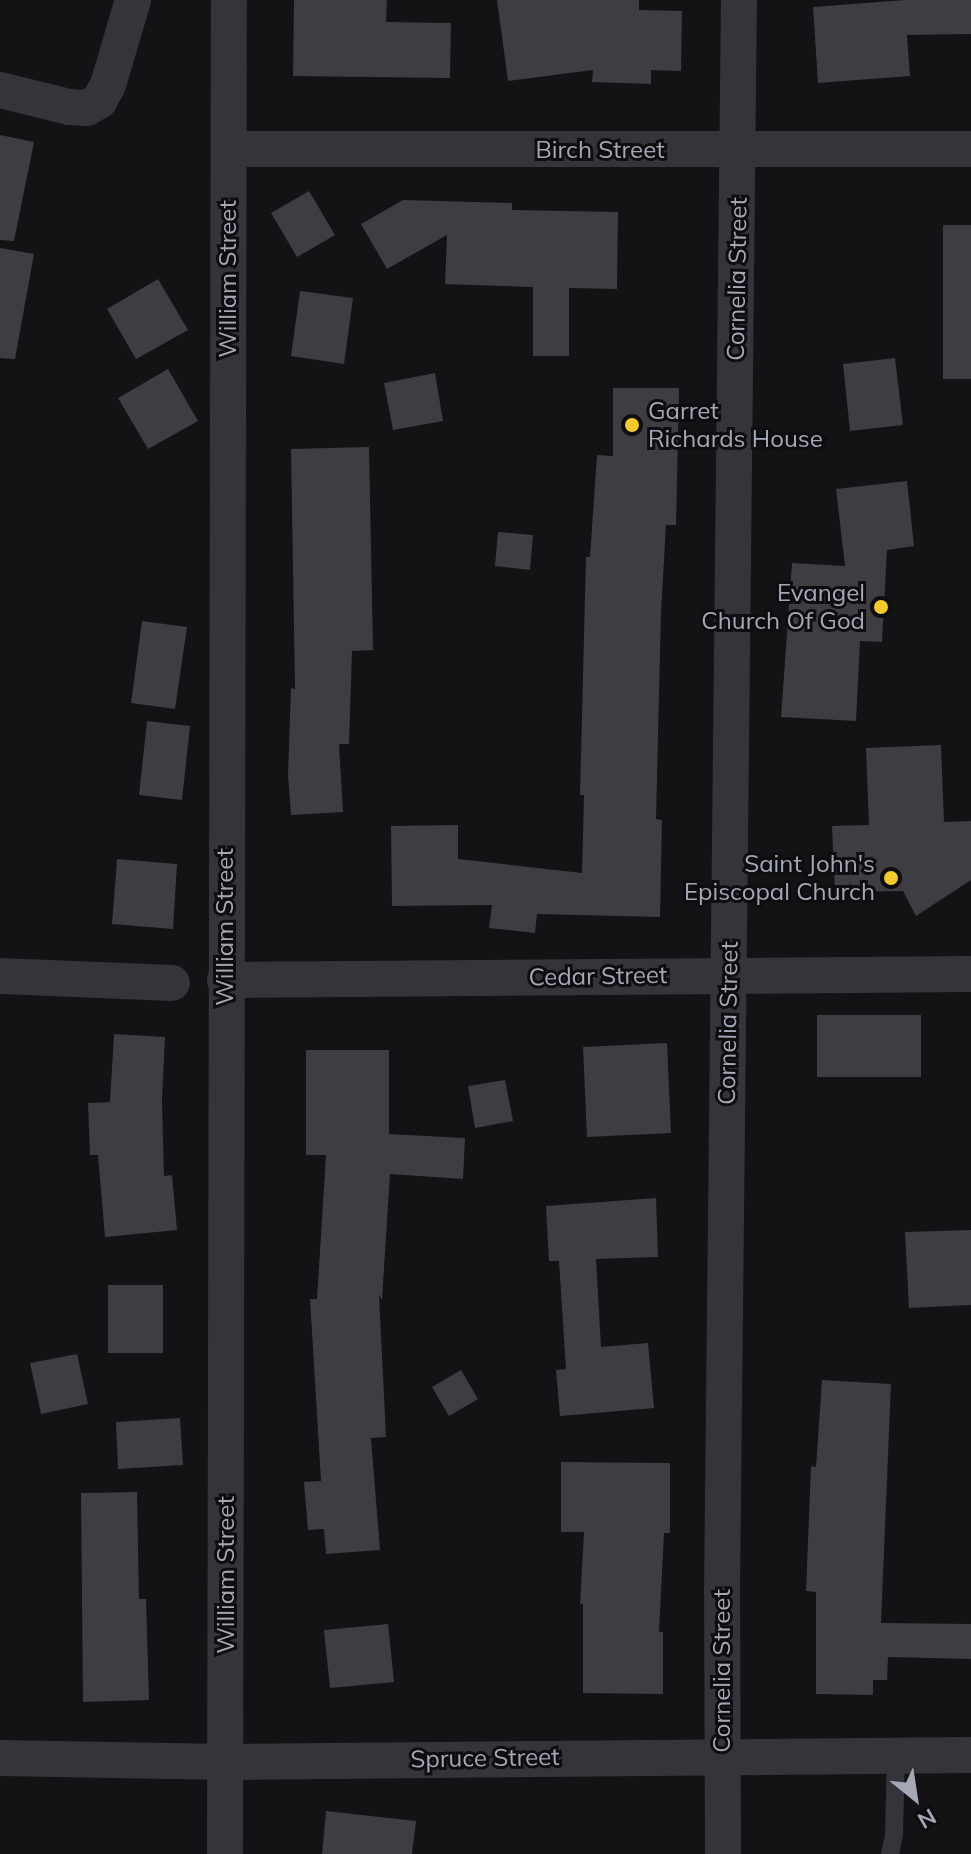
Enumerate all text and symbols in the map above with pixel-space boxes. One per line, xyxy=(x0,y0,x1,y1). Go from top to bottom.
street label: Birch Street xyxy=(535,136,665,164)
street label: Cornelia Street xyxy=(721,197,753,361)
street label: William Street xyxy=(214,200,242,358)
place label: Garret Richards House xyxy=(648,397,823,453)
marker: Garret Richards House xyxy=(623,416,641,434)
place label: Evangel Church Of God xyxy=(701,579,865,635)
marker: Evangel Church Of God xyxy=(872,598,890,616)
street label: William Street xyxy=(211,848,239,1006)
place label: Saint John's Episcopal Church xyxy=(684,850,875,906)
marker: Saint John's Episcopal Church xyxy=(882,869,900,887)
street label: Cornelia Street xyxy=(712,941,744,1105)
street label: Cedar Street xyxy=(528,960,668,992)
street label: William Street xyxy=(212,1496,240,1654)
street label: Cornelia Street xyxy=(708,1589,736,1753)
street label: Spruce Street xyxy=(410,1742,560,1774)
north arrow xyxy=(875,1758,955,1838)
text: N xyxy=(913,1803,941,1835)

